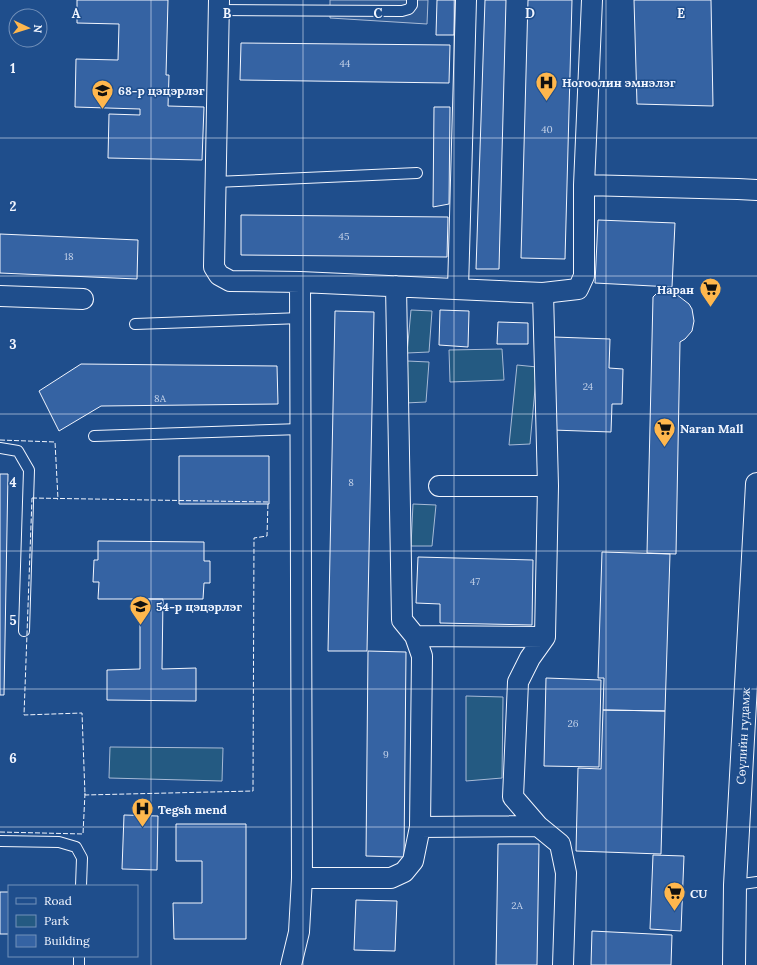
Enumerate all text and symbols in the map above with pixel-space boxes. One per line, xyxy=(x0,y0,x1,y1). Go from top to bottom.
text: A xyxy=(72,5,81,22)
text: B xyxy=(223,5,232,22)
text: C xyxy=(374,5,383,22)
text: D xyxy=(525,5,535,22)
text: E xyxy=(677,5,685,22)
north arrow xyxy=(8,8,48,48)
text: N xyxy=(31,24,45,34)
house number: 44 xyxy=(340,57,351,70)
text: 1 xyxy=(10,60,16,77)
hospital icon: Ногоолин эмнэлэг xyxy=(533,69,559,102)
place label: Ногоолин эмнэлэг xyxy=(562,75,676,90)
school or university icon: 68-р цэцэрлэг xyxy=(90,77,116,110)
place label: 68-р цэцэрлэг xyxy=(118,83,205,98)
house number: 40 xyxy=(541,123,553,136)
text: 2 xyxy=(10,198,17,215)
house number: 45 xyxy=(339,230,349,243)
house number: 18 xyxy=(64,250,74,263)
supermarket icon: Наран xyxy=(697,276,723,309)
place label: Наран xyxy=(657,282,694,297)
text: 3 xyxy=(9,336,17,353)
house number: 24 xyxy=(583,380,594,393)
house number: 8А xyxy=(154,392,167,405)
supermarket icon: Naran Mall xyxy=(651,415,677,448)
place label: Naran Mall xyxy=(680,421,744,436)
text: 4 xyxy=(9,474,17,491)
house number: 8 xyxy=(348,476,354,489)
house number: 47 xyxy=(470,575,480,588)
school or university icon: 54-р цэцэрлэг xyxy=(128,593,154,626)
place label: 54-р цэцэрлэг xyxy=(156,599,242,614)
text: 5 xyxy=(9,612,17,629)
street label: Сөүлийн гудамж xyxy=(733,686,753,785)
house number: 26 xyxy=(567,717,579,730)
house number: 9 xyxy=(383,748,389,761)
text: 6 xyxy=(9,750,17,767)
hospital icon: Tegsh mend xyxy=(129,796,155,829)
place label: Tegsh mend xyxy=(158,802,227,817)
supermarket icon: CU xyxy=(662,880,688,913)
legend xyxy=(8,885,138,957)
place label: CU xyxy=(690,886,707,901)
text: Road xyxy=(44,893,72,908)
house number: 2А xyxy=(511,899,524,912)
text: Park xyxy=(44,913,70,928)
text: Building xyxy=(44,933,90,948)

